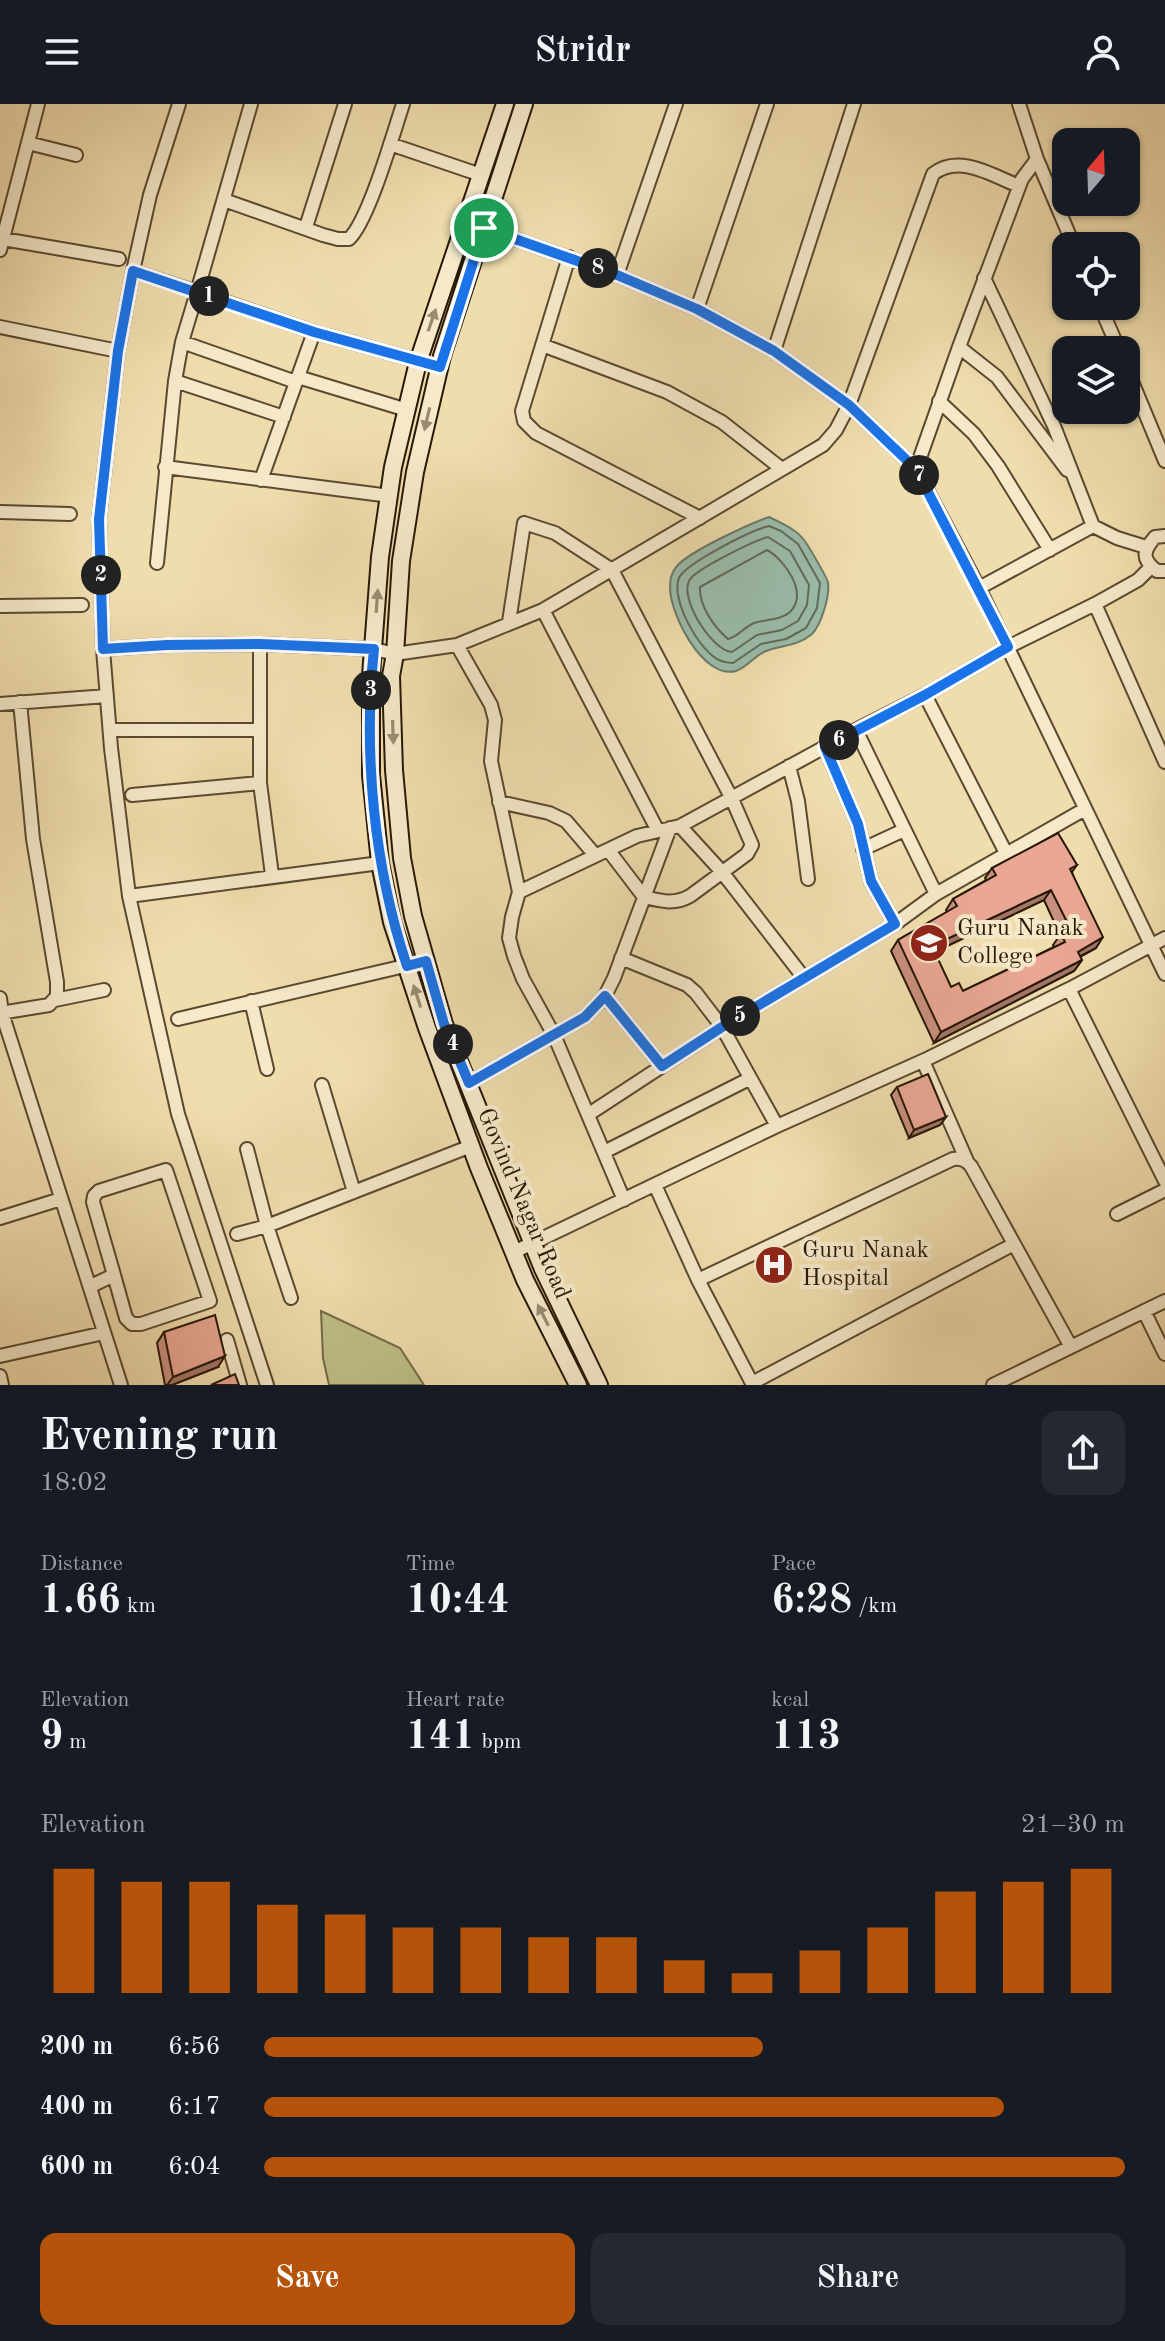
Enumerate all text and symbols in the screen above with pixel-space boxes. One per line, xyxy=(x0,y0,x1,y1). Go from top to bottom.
icon: menu xyxy=(40,30,84,74)
icon: person xyxy=(1081,30,1125,74)
text: Stridr xyxy=(534,34,631,70)
north arrow xyxy=(1052,128,1140,216)
map controls xyxy=(1052,128,1140,424)
pin xyxy=(450,194,518,262)
icon: arrive xyxy=(462,206,506,250)
button: locate xyxy=(1052,232,1140,320)
pin: 8 xyxy=(578,248,618,288)
text: 8 xyxy=(592,257,604,279)
pin: 1 xyxy=(189,276,229,316)
text: 1 xyxy=(203,285,215,307)
one-way arrow xyxy=(426,307,438,331)
button: layers xyxy=(1052,336,1140,424)
one-way arrow xyxy=(420,407,433,432)
pin: 7 xyxy=(899,455,939,495)
text: 7 xyxy=(913,464,925,486)
pin: 2 xyxy=(81,555,121,595)
text: 2 xyxy=(95,564,107,586)
one-way arrow xyxy=(371,588,384,613)
pin: 3 xyxy=(351,670,391,710)
text: 3 xyxy=(365,679,377,701)
one-way arrow xyxy=(386,720,399,745)
pin: 6 xyxy=(819,720,859,760)
text: 6 xyxy=(833,729,845,751)
place label: Guru Nanak College xyxy=(957,917,1084,969)
school or university icon: Guru Nanak College xyxy=(908,922,950,964)
one-way arrow xyxy=(410,983,422,1007)
pin: 5 xyxy=(720,996,760,1036)
text: 5 xyxy=(734,1005,746,1027)
pin: 4 xyxy=(433,1024,473,1064)
text: 4 xyxy=(447,1033,459,1055)
street label: Govind Nagar Road xyxy=(472,1105,574,1303)
place label: Guru Nanak Hospital xyxy=(802,1239,929,1291)
hospital icon: Guru Nanak Hospital xyxy=(753,1244,795,1286)
one-way arrow xyxy=(536,1304,550,1327)
button: share xyxy=(1041,1411,1125,1495)
text: Evening run xyxy=(40,1415,278,1459)
text: 18:02 xyxy=(40,1470,108,1496)
text: Distance xyxy=(40,1553,123,1575)
text: Time xyxy=(406,1553,455,1575)
text: Pace xyxy=(771,1553,816,1575)
text: 1.66 xyxy=(40,1582,121,1622)
text: 10:44 xyxy=(406,1582,510,1622)
text: 6:28 xyxy=(771,1582,852,1622)
text: km xyxy=(121,1595,156,1617)
text: /km xyxy=(852,1595,897,1617)
text: Elevation xyxy=(40,1689,130,1711)
text: Heart rate xyxy=(406,1689,505,1711)
text: kcal xyxy=(771,1689,809,1711)
text: 9 xyxy=(40,1718,63,1758)
text: 141 xyxy=(406,1718,475,1758)
text: 113 xyxy=(771,1718,841,1758)
text: m xyxy=(63,1731,87,1753)
text: bpm xyxy=(475,1731,522,1753)
text: Elevation xyxy=(40,1812,146,1838)
text: 21–30 m xyxy=(1021,1812,1125,1838)
text: 200 m xyxy=(40,2034,113,2060)
text: 6:56 xyxy=(168,2034,221,2060)
text: 400 m xyxy=(40,2094,113,2120)
text: 6:17 xyxy=(168,2094,221,2120)
text: 600 m xyxy=(40,2154,113,2180)
text: 6:04 xyxy=(168,2154,221,2180)
button: Save xyxy=(40,2233,575,2325)
button: Share xyxy=(591,2233,1125,2325)

